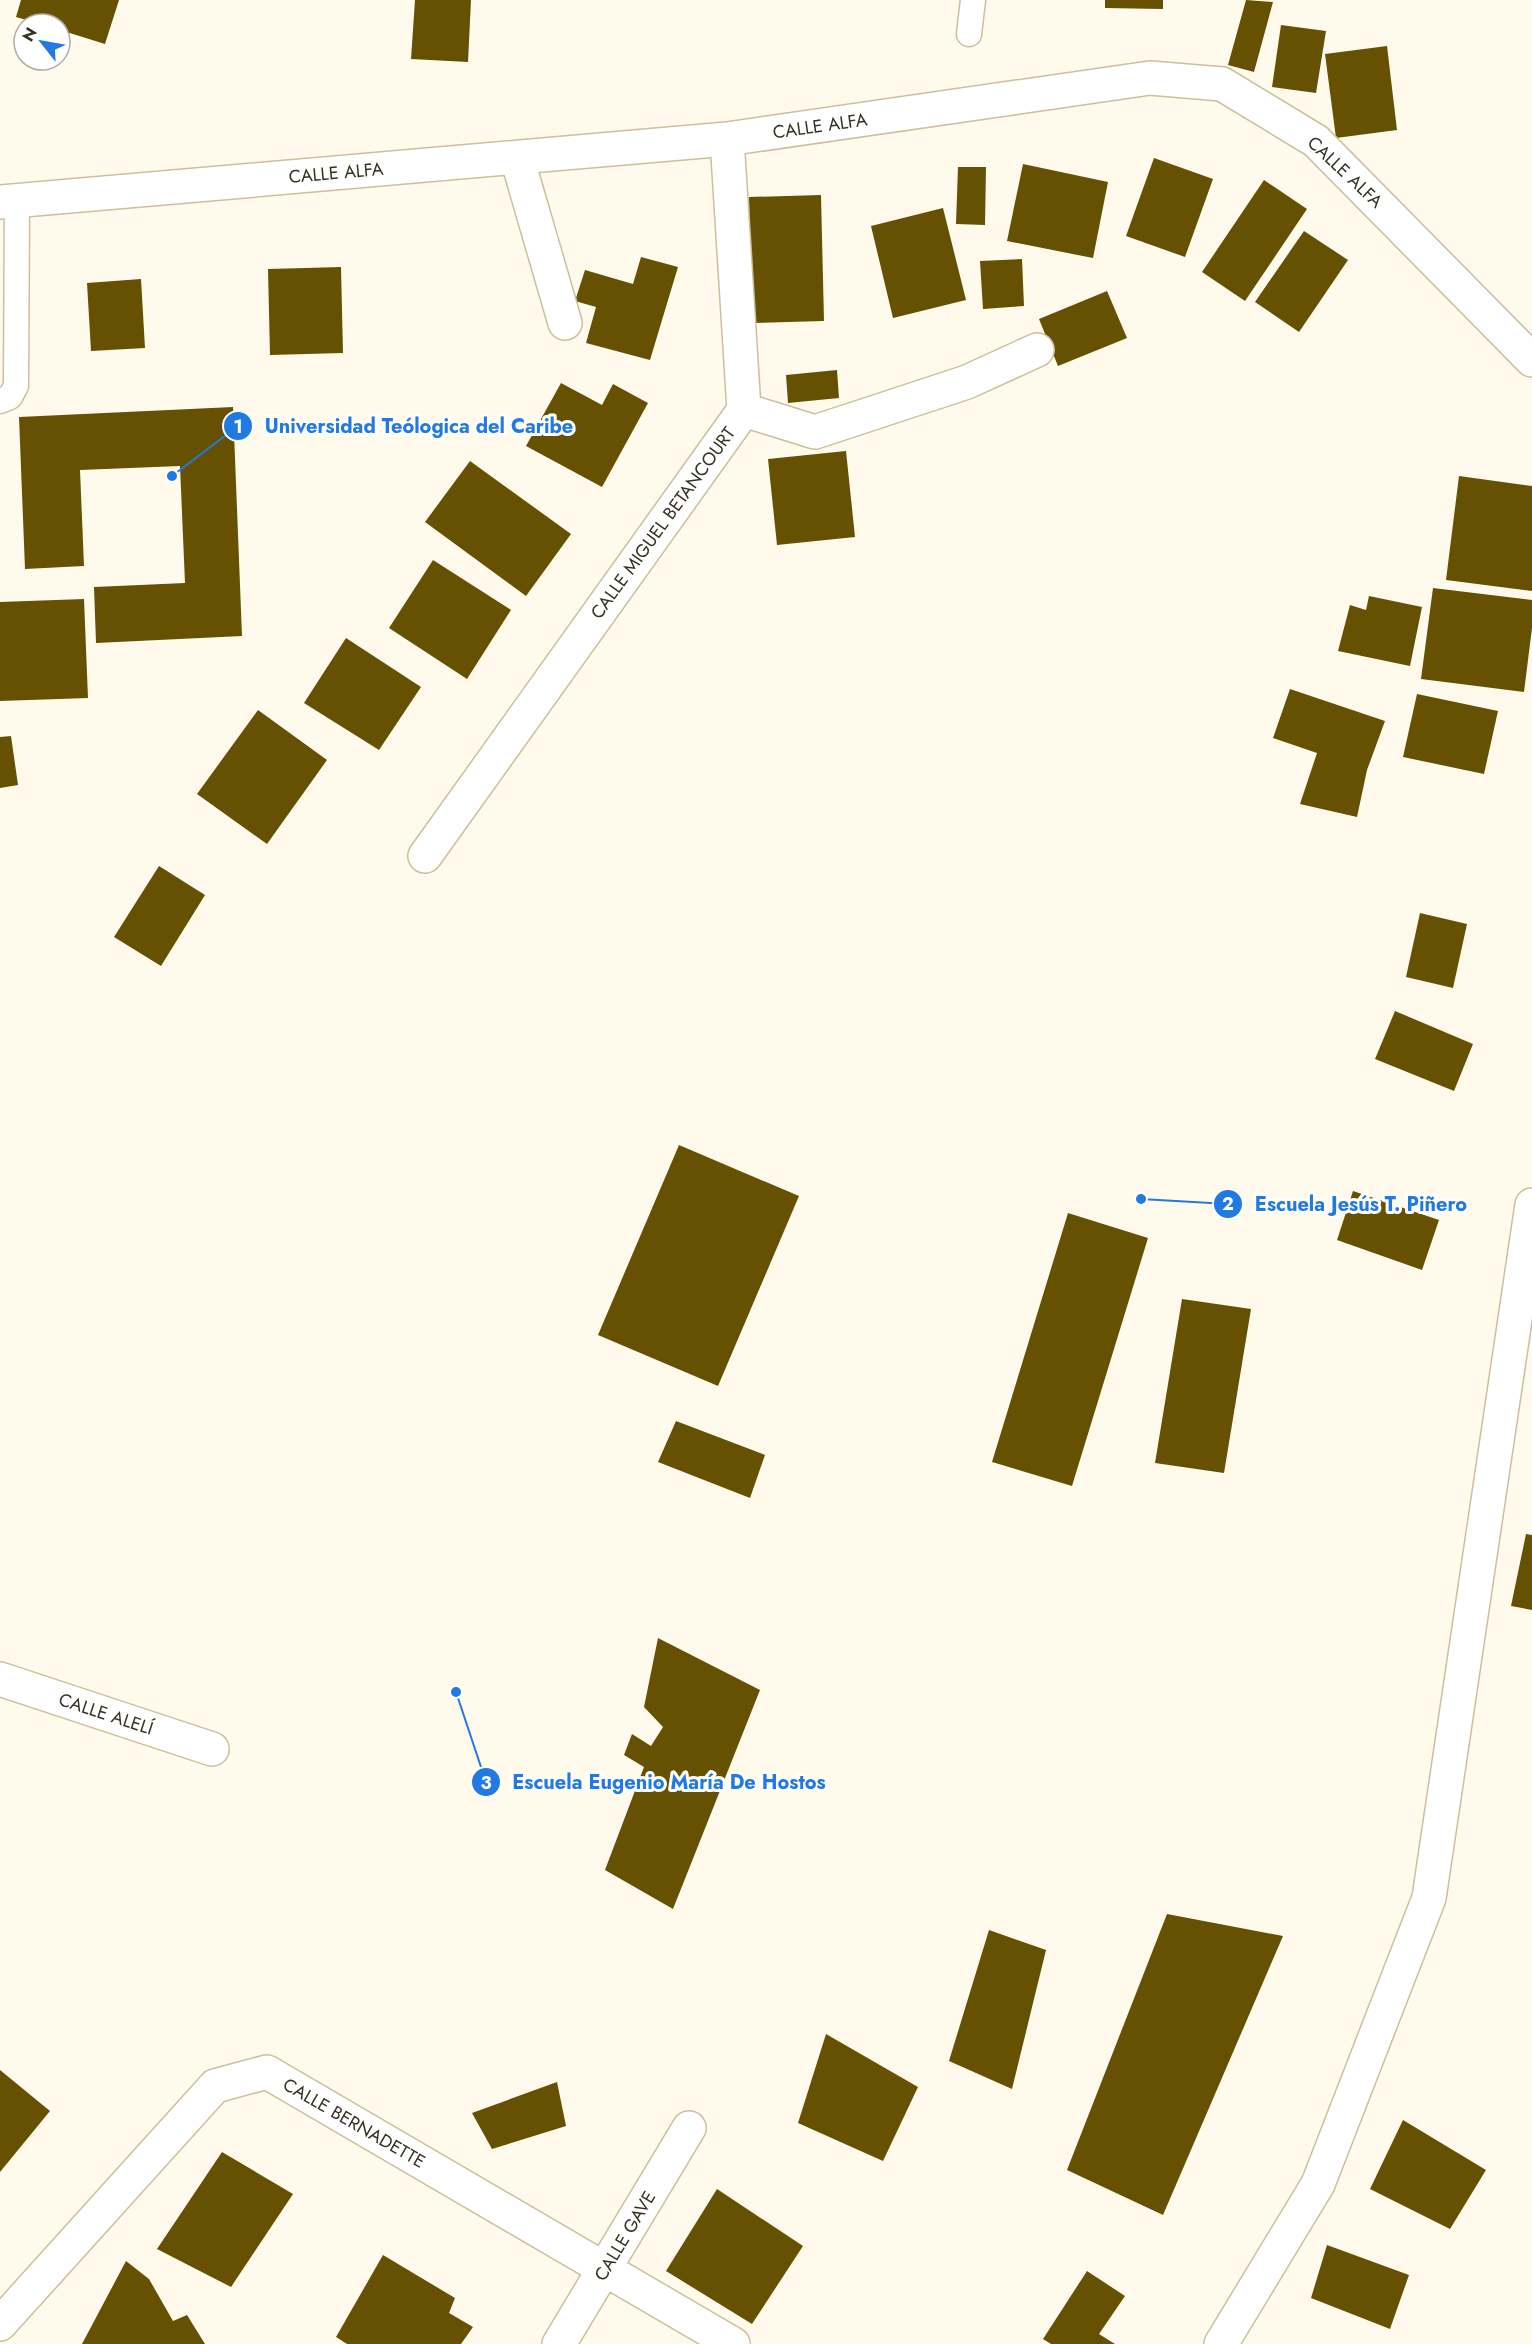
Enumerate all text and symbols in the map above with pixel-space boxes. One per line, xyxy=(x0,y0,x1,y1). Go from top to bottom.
north arrow xyxy=(12,12,72,72)
text: N xyxy=(16,23,43,46)
street label: CALLE ALFA xyxy=(771,106,869,145)
street label: CALLE ALFA xyxy=(1301,130,1389,214)
street label: CALLE ALFA xyxy=(288,156,385,190)
callout: Universidad Teólogica del Caribe xyxy=(223,407,585,445)
text: Universidad Teólogica del Caribe xyxy=(265,412,573,441)
text: 1 xyxy=(233,414,243,440)
street label: CALLE MIGUEL BETANCOURT xyxy=(584,421,742,624)
callout: Escuela Jesús T. Piñero xyxy=(1213,1185,1480,1223)
text: Escuela Jesús T. Piñero xyxy=(1255,1190,1467,1219)
text: 2 xyxy=(1222,1191,1234,1217)
street label: CALLE ALELÍ xyxy=(55,1687,157,1742)
callout: Escuela Eugenio María De Hostos xyxy=(471,1763,838,1801)
text: Escuela Eugenio María De Hostos xyxy=(512,1768,826,1797)
text: 3 xyxy=(480,1770,492,1796)
street label: CALLE BERNADETTE xyxy=(278,2072,430,2174)
street label: CALLE GAVE xyxy=(588,2186,662,2286)

